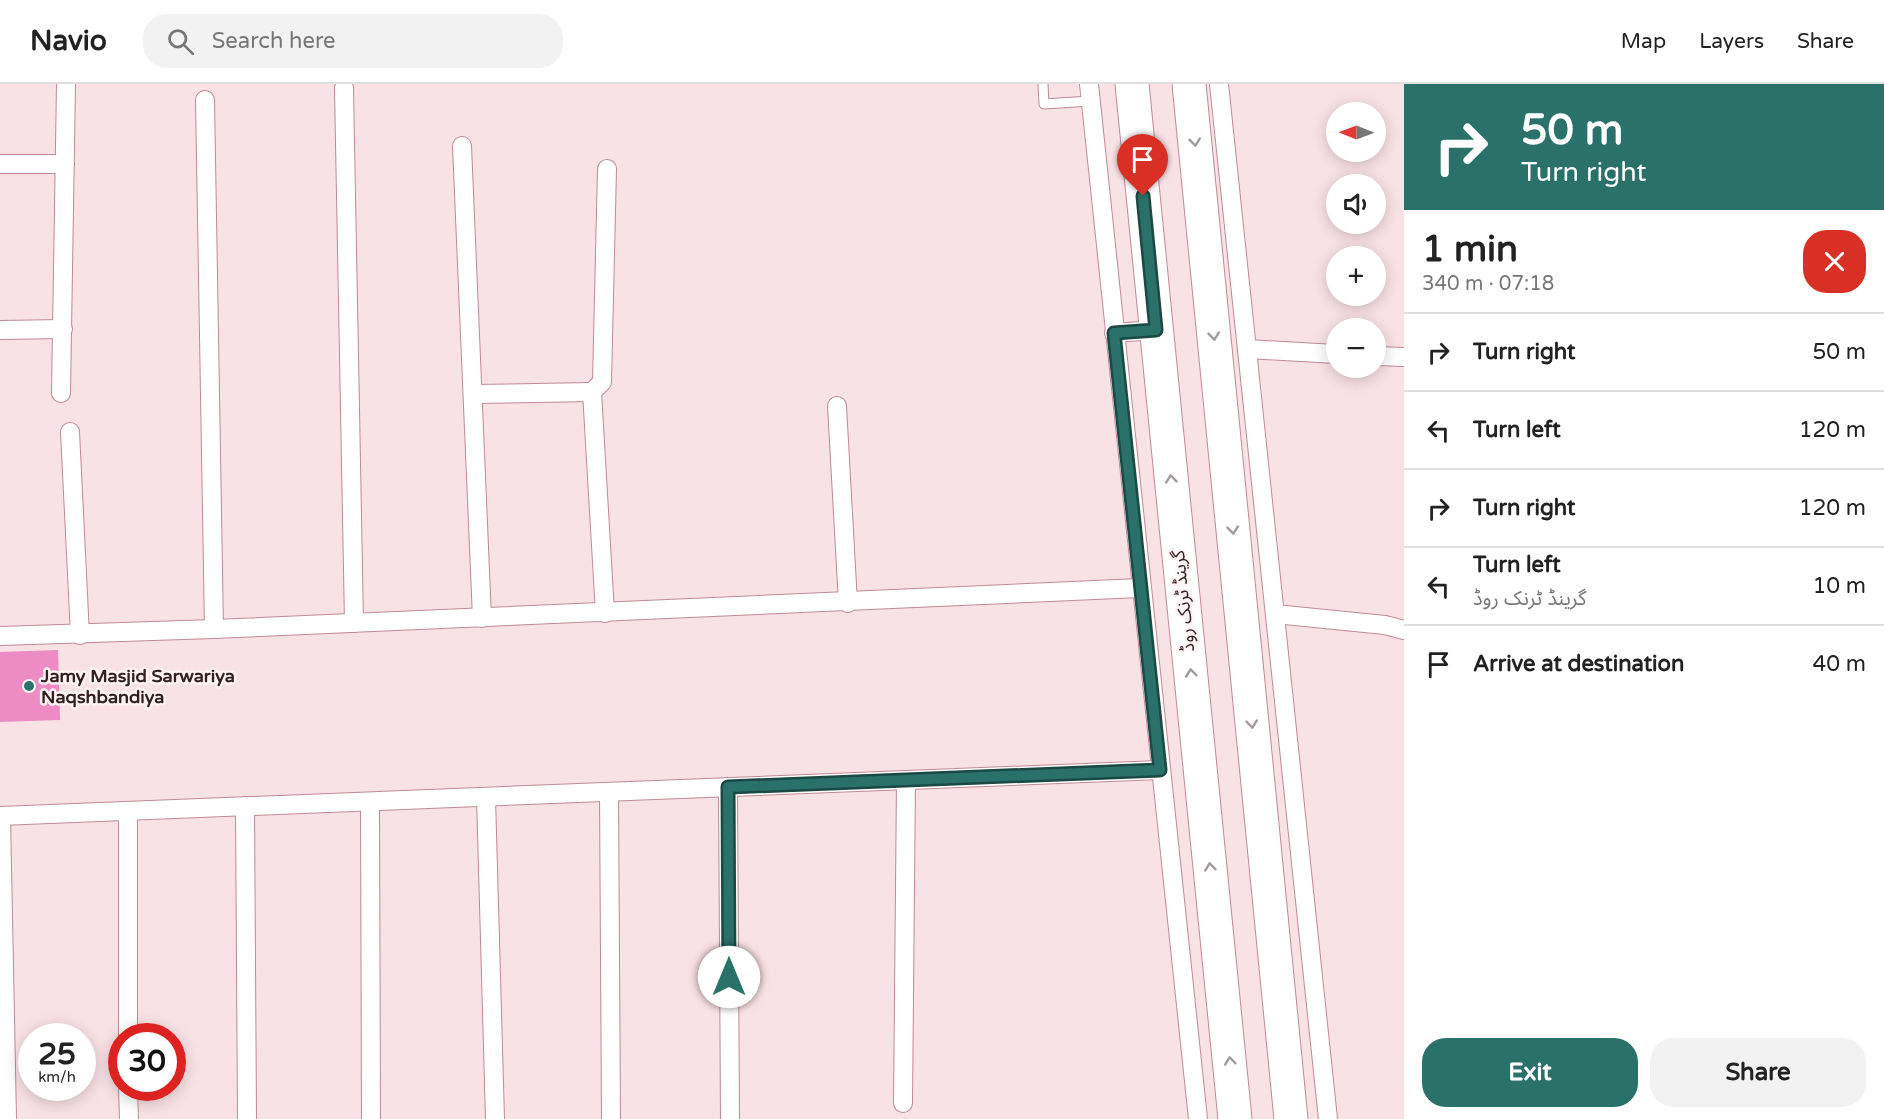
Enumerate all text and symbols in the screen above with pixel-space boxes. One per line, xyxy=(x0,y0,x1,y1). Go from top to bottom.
search box xyxy=(143,14,563,68)
text: Navio xyxy=(30,24,107,58)
icon: search xyxy=(164,25,197,58)
text: Search here xyxy=(212,28,336,54)
text: Map xyxy=(1621,29,1666,54)
text: Layers xyxy=(1699,29,1764,54)
text: Share xyxy=(1797,29,1854,54)
north arrow xyxy=(1326,102,1386,162)
map controls xyxy=(1326,102,1386,378)
text: 50 m xyxy=(1521,105,1623,156)
icon: right xyxy=(1422,108,1500,186)
pin xyxy=(1117,134,1168,196)
one-way arrow xyxy=(1188,138,1201,147)
icon: arrive xyxy=(1126,143,1159,176)
text: Turn right xyxy=(1521,156,1647,189)
button: sound xyxy=(1326,174,1386,234)
text: 1 min xyxy=(1422,228,1518,271)
button: close xyxy=(1803,230,1866,293)
button: + xyxy=(1326,246,1386,306)
text: 340 m · 07:18 xyxy=(1422,272,1554,296)
button: − xyxy=(1326,318,1386,378)
one-way arrow xyxy=(1207,332,1220,341)
icon: right xyxy=(1422,336,1455,369)
text: Turn right xyxy=(1473,339,1575,365)
text: 50 m xyxy=(1812,339,1866,365)
icon: left xyxy=(1422,414,1455,447)
text: Turn left xyxy=(1473,417,1561,443)
text: 120 m xyxy=(1799,417,1866,443)
one-way arrow xyxy=(1165,474,1178,483)
icon: right xyxy=(1422,492,1455,525)
text: Turn right xyxy=(1473,495,1575,521)
text: 120 m xyxy=(1799,495,1866,521)
one-way arrow xyxy=(1226,526,1239,535)
street label: گرینڈ ٹرنک روڈ xyxy=(1167,549,1199,653)
text: Turn left xyxy=(1473,552,1561,578)
icon: left xyxy=(1422,570,1455,603)
text: 10 m xyxy=(1812,573,1866,599)
text: گرینڈ ٹرنک روڈ xyxy=(1473,587,1586,611)
icon: arrive xyxy=(1422,648,1455,681)
text: Arrive at destination xyxy=(1473,651,1684,677)
text: 40 m xyxy=(1812,651,1866,677)
place label: Jamy Masjid Sarwariya Naqshbandiya xyxy=(40,665,235,708)
one-way arrow xyxy=(1185,668,1198,677)
marker: Jamy Masjid Sarwariya Naqshbandiya xyxy=(22,679,36,693)
one-way arrow xyxy=(1245,720,1258,729)
one-way arrow xyxy=(1204,862,1217,871)
position arrow xyxy=(697,945,761,1009)
speed limit sign: 30 xyxy=(108,1023,186,1101)
text: 25 xyxy=(38,1036,76,1073)
button: Exit xyxy=(1422,1038,1638,1107)
button: Share xyxy=(1650,1038,1866,1107)
one-way arrow xyxy=(1224,1056,1237,1065)
text: km/h xyxy=(38,1068,76,1086)

